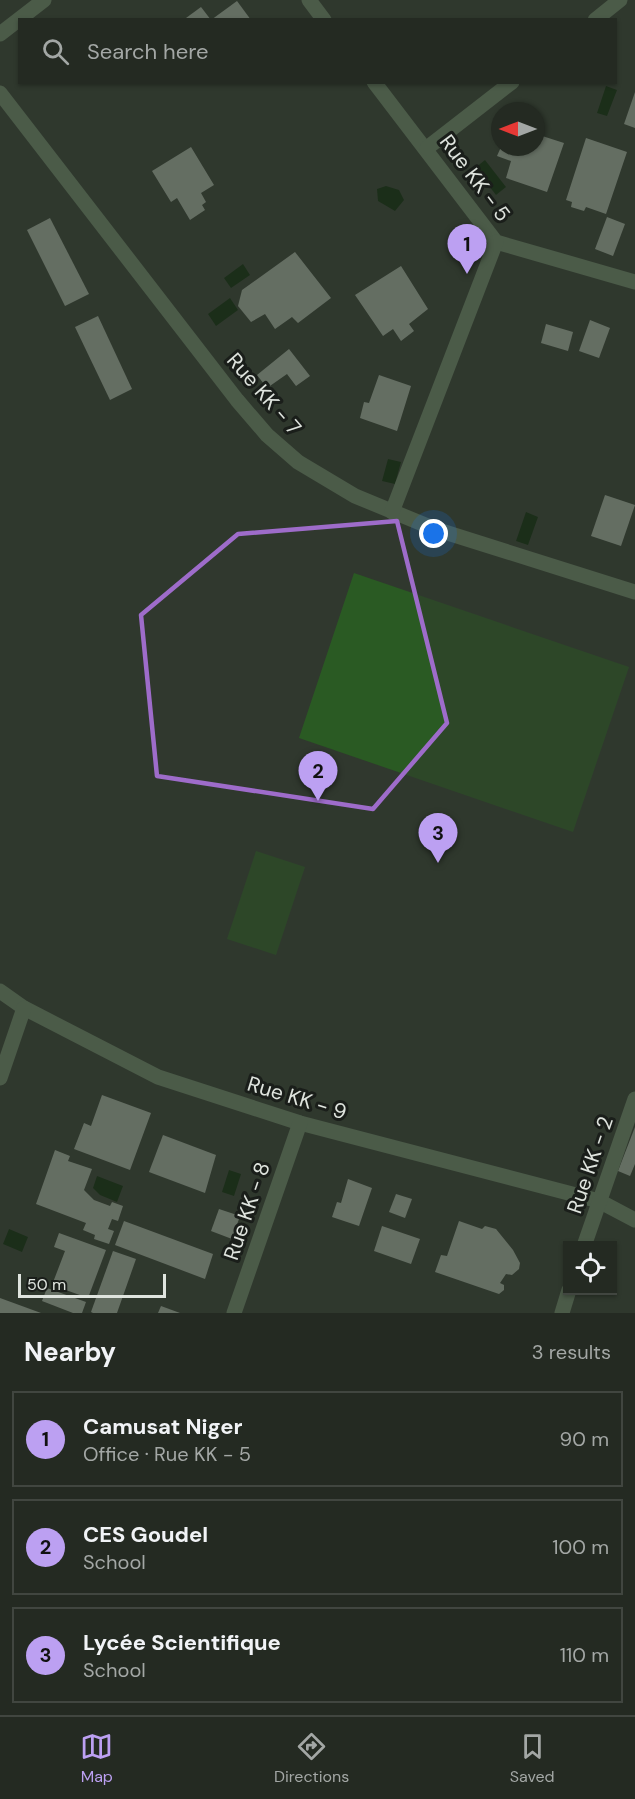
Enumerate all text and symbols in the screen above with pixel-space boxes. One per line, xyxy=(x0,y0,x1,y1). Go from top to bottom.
search box xyxy=(18,18,617,84)
icon: search xyxy=(39,35,72,68)
text: Search here xyxy=(87,37,208,66)
north arrow xyxy=(491,102,545,156)
street label: Rue KK - 5 xyxy=(433,129,517,227)
pin: 1 xyxy=(448,224,486,274)
street label: Rue KK - 7 xyxy=(221,347,307,441)
your location xyxy=(419,519,448,548)
pin: 2 xyxy=(298,752,338,801)
pin: 3 xyxy=(418,814,458,863)
street label: Rue KK - 9 xyxy=(244,1070,350,1126)
street label: Rue KK - 2 xyxy=(560,1113,620,1217)
street label: Rue KK - 8 xyxy=(217,1158,277,1264)
map controls xyxy=(563,1241,617,1295)
button: locate xyxy=(563,1241,617,1295)
scale bar xyxy=(18,1271,166,1298)
text: 50 m xyxy=(27,1274,66,1295)
text: Nearby xyxy=(24,1335,116,1369)
text: 3 results xyxy=(532,1339,611,1365)
text: Camusat Niger xyxy=(83,1412,243,1441)
text: 1 xyxy=(42,1426,49,1452)
text: 90 m xyxy=(560,1426,609,1452)
text: Office · Rue KK - 5 xyxy=(83,1441,251,1467)
text: CES Goudel xyxy=(83,1520,208,1549)
text: 2 xyxy=(40,1534,51,1560)
text: 100 m xyxy=(552,1534,609,1560)
text: School xyxy=(83,1549,146,1575)
text: Lycée Scientifique xyxy=(83,1628,281,1657)
text: 3 xyxy=(39,1642,52,1668)
text: 110 m xyxy=(560,1642,609,1668)
text: School xyxy=(83,1657,146,1683)
tab: Map xyxy=(80,1730,113,1787)
tab: Directions xyxy=(274,1730,349,1787)
tab: Saved xyxy=(510,1730,555,1787)

